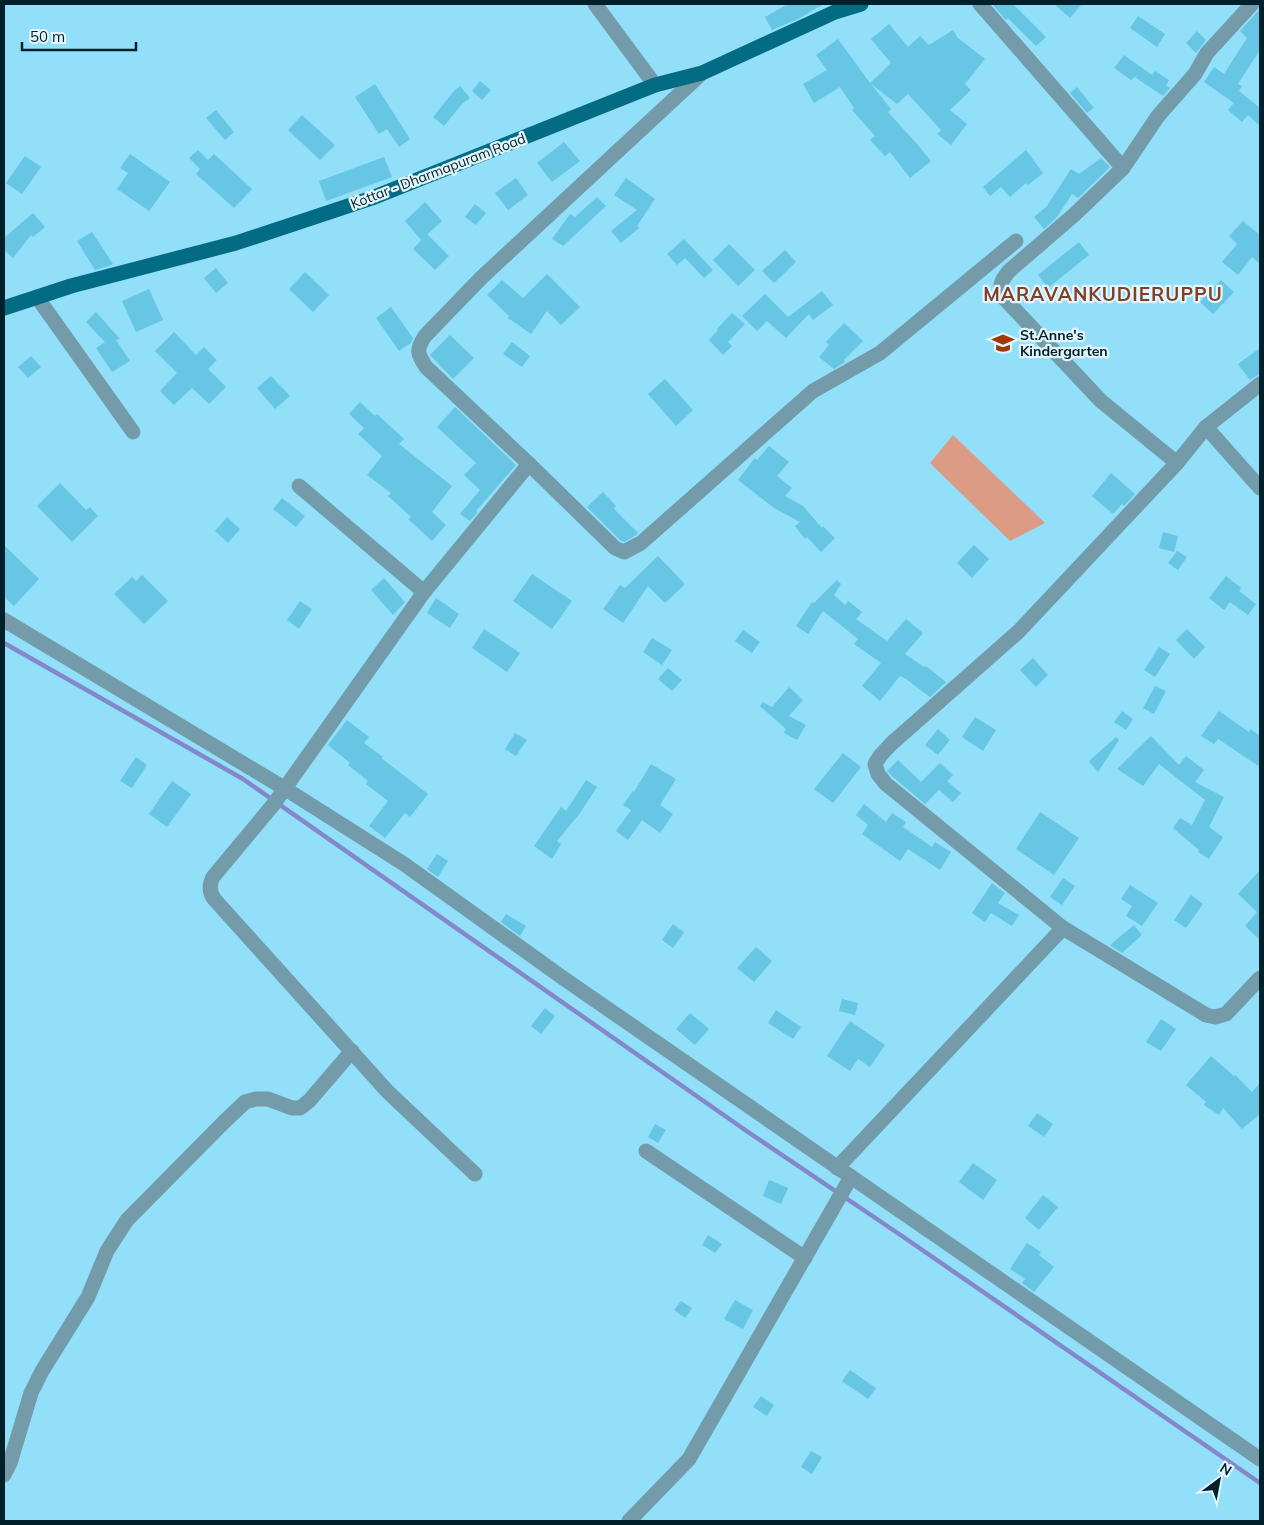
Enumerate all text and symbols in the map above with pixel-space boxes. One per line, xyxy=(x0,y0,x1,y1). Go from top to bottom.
scale bar xyxy=(22,20,136,52)
text: 50 m xyxy=(30,27,65,46)
street label: Kottar - Dharmapuram Road xyxy=(348,129,528,213)
district label: MARAVANKUDIERUPPU xyxy=(983,282,1223,306)
place label: St.Anne's Kindergarten xyxy=(1020,326,1108,360)
school or university icon: St.Anne's Kindergarten xyxy=(990,330,1016,356)
north arrow xyxy=(1194,1455,1244,1505)
text: N xyxy=(1217,1459,1235,1479)

